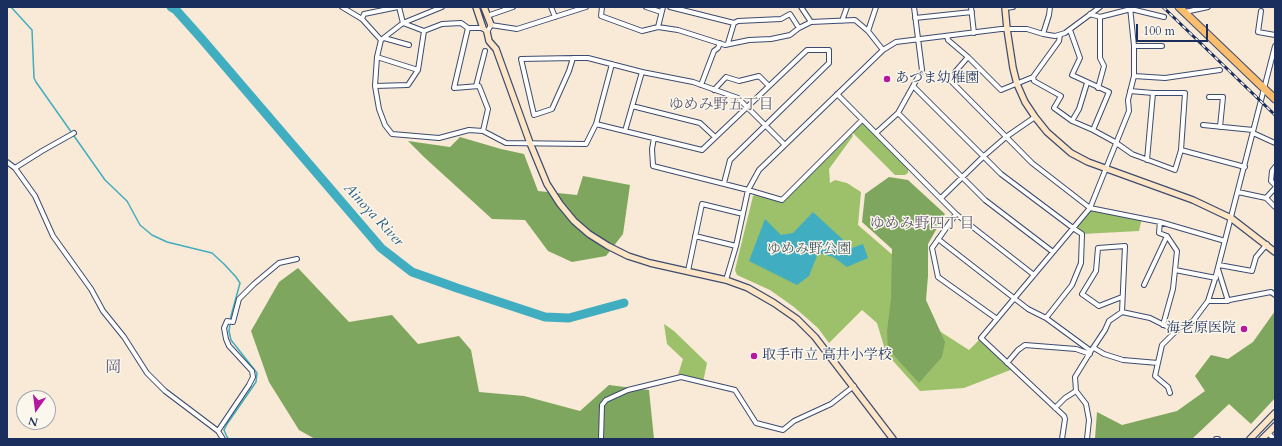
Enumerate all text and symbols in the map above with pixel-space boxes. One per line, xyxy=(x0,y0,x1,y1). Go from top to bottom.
scale bar xyxy=(1138,16,1210,42)
text: 100 m xyxy=(1143,23,1175,39)
place label: あづま幼稚園 xyxy=(895,71,979,87)
marker: あづま幼稚園 xyxy=(882,74,892,84)
district label: ゆめみ野五丁目 xyxy=(669,97,773,115)
water label: Ainoya River xyxy=(339,180,407,250)
district label: ゆめみ野四丁目 xyxy=(870,216,974,234)
park label: ゆめみ野公園 xyxy=(767,242,851,258)
place label: 海老原医院 xyxy=(1166,321,1236,337)
marker: 海老原医院 xyxy=(1239,324,1249,334)
place label: 取手市立 高井小学校 xyxy=(762,348,892,364)
marker: 取手市立 高井小学校 xyxy=(749,351,759,361)
district label: 岡 xyxy=(105,358,121,378)
north arrow xyxy=(16,390,56,430)
text: N xyxy=(27,413,40,430)

